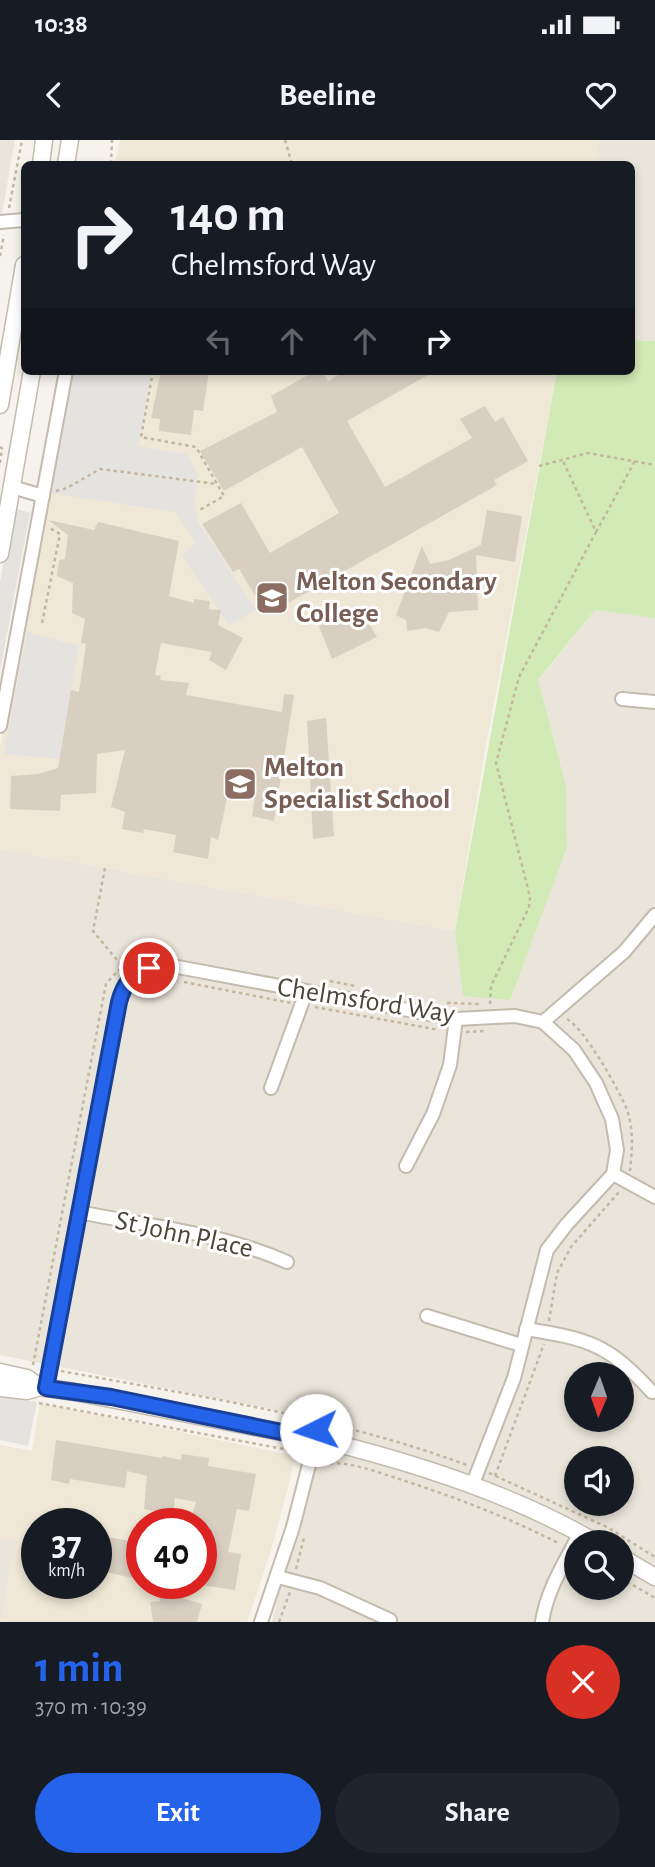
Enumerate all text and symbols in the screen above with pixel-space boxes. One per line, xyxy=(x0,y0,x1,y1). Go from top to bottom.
text: 10:38 xyxy=(35,11,88,37)
icon: back xyxy=(35,76,73,114)
icon: heart xyxy=(582,76,620,114)
text: Beeline xyxy=(279,79,376,111)
icon: right xyxy=(56,189,147,280)
text: 140 m xyxy=(171,191,286,240)
text: Chelmsford Way xyxy=(171,249,376,281)
icon: left xyxy=(200,322,238,360)
icon: ahead xyxy=(273,322,311,360)
icon: ahead xyxy=(346,322,384,360)
icon: right xyxy=(419,322,457,360)
place label: Melton Secondary College xyxy=(296,568,497,628)
school or university icon: Melton Secondary College xyxy=(253,579,291,617)
place label: Melton Specialist School xyxy=(264,754,450,814)
school or university icon: Melton Specialist School xyxy=(221,765,259,803)
pin xyxy=(119,938,179,998)
icon: arrive xyxy=(130,949,168,987)
street label: Chelmsford Way xyxy=(275,973,457,1029)
street label: St John Place xyxy=(113,1207,255,1263)
north arrow xyxy=(564,1362,634,1432)
map controls xyxy=(564,1362,634,1600)
position arrow xyxy=(279,1393,353,1467)
button: sound xyxy=(564,1446,634,1516)
speed limit sign: 40 xyxy=(126,1508,217,1599)
text: 37 xyxy=(51,1527,82,1562)
button: search xyxy=(564,1530,634,1600)
text: km/h xyxy=(48,1562,85,1580)
button: close xyxy=(546,1645,620,1719)
text: 1 min xyxy=(35,1647,124,1689)
text: 370 m · 10:39 xyxy=(35,1696,147,1719)
button: Exit xyxy=(35,1773,321,1853)
button: Share xyxy=(335,1773,620,1853)

